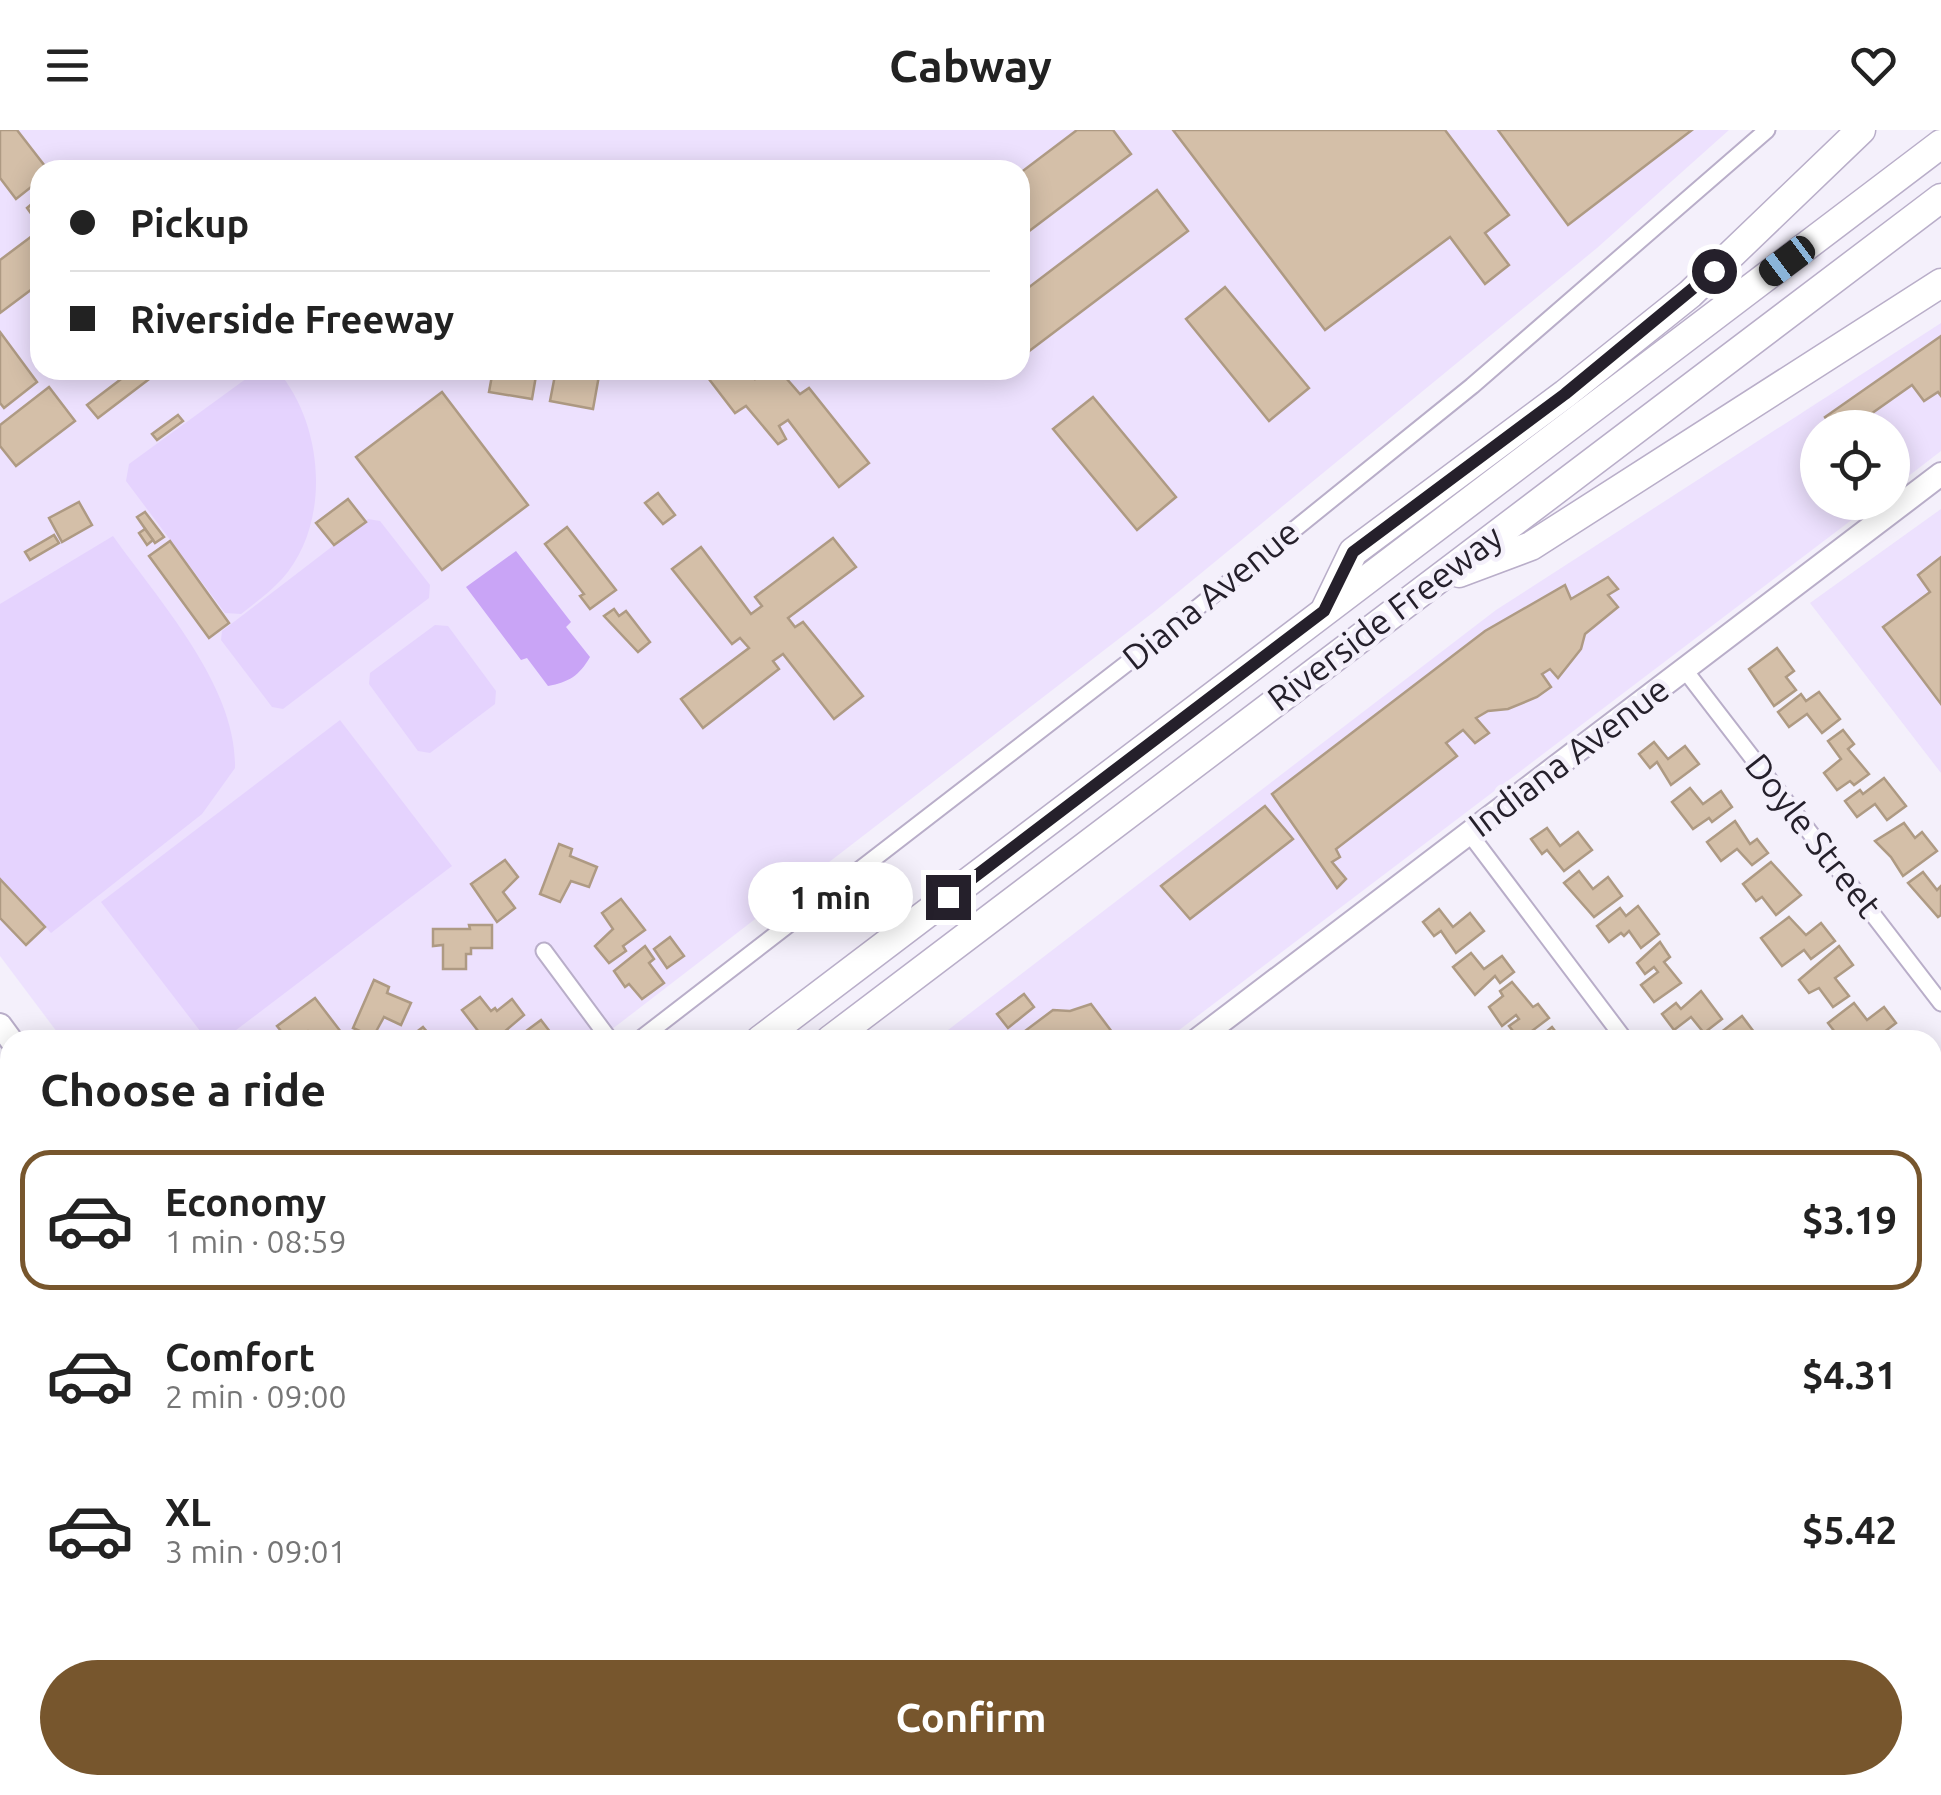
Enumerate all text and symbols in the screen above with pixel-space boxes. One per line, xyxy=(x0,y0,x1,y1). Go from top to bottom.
icon: menu xyxy=(40,38,95,93)
icon: heart xyxy=(1846,38,1901,93)
text: Cabway xyxy=(889,40,1052,91)
text: Pickup xyxy=(130,202,249,244)
car xyxy=(1754,231,1820,291)
route start xyxy=(1692,249,1737,294)
text: Riverside Freeway xyxy=(130,298,454,340)
map controls xyxy=(1800,410,1910,520)
button: locate xyxy=(1800,410,1910,520)
street label: Diana Avenue xyxy=(1114,511,1307,677)
street label: Riverside Freeway xyxy=(1259,516,1510,718)
street label: Indiana Avenue xyxy=(1461,668,1676,844)
street label: Doyle Street xyxy=(1738,746,1890,925)
callout: 1 min xyxy=(748,862,913,932)
route end xyxy=(926,875,971,920)
text: 1 min xyxy=(790,879,871,915)
text: Choose a ride xyxy=(40,1064,326,1115)
icon: car xyxy=(45,1175,135,1265)
text: Economy xyxy=(165,1181,326,1223)
text: $3.19 xyxy=(1802,1199,1897,1241)
text: 1 min · 08:59 xyxy=(165,1223,347,1259)
icon: car xyxy=(45,1330,135,1420)
text: Comfort xyxy=(165,1336,315,1378)
text: $4.31 xyxy=(1802,1354,1897,1396)
text: 2 min · 09:00 xyxy=(165,1378,347,1414)
icon: car xyxy=(45,1485,135,1575)
text: XL xyxy=(165,1491,211,1533)
text: $5.42 xyxy=(1802,1509,1897,1551)
text: 3 min · 09:01 xyxy=(165,1533,347,1569)
button: Confirm xyxy=(40,1660,1902,1775)

